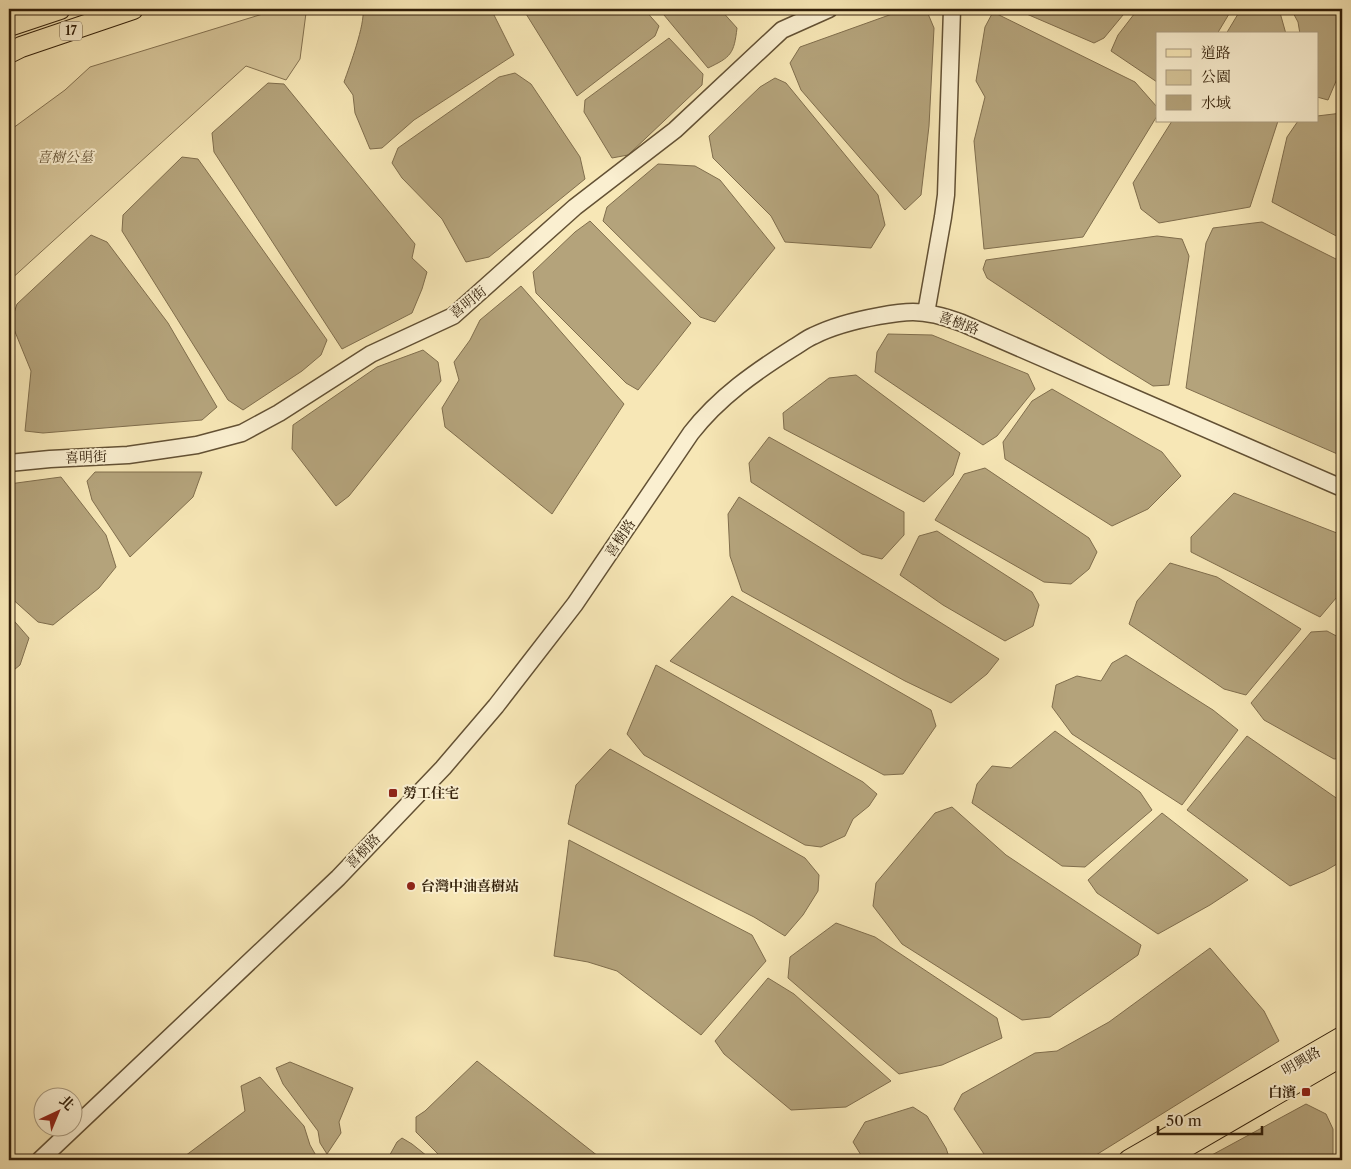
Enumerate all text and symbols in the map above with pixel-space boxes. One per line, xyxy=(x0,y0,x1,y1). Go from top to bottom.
road number: 17 xyxy=(60,22,82,40)
legend xyxy=(1156,32,1318,122)
text: 道路 xyxy=(1201,43,1231,62)
text: 公園 xyxy=(1201,67,1231,86)
text: 水域 xyxy=(1201,93,1231,112)
park label: 喜樹公墓 xyxy=(37,148,95,166)
street label: 喜明街 xyxy=(446,282,490,322)
street label: 喜樹路 xyxy=(936,307,982,339)
street label: 喜明街 xyxy=(65,447,107,467)
street label: 喜樹路 xyxy=(601,516,639,560)
place label: 勞工住宅 xyxy=(403,784,459,802)
marker: 勞工住宅 xyxy=(387,787,399,799)
street label: 喜樹路 xyxy=(342,830,384,872)
place label: 台灣中油喜樹站 xyxy=(421,877,519,895)
marker: 台灣中油喜樹站 xyxy=(405,880,417,892)
street label: 明興路 xyxy=(1278,1043,1324,1079)
place label: 白濱 xyxy=(1268,1083,1296,1101)
north arrow xyxy=(32,1086,82,1136)
marker: 白濱 xyxy=(1300,1086,1312,1098)
text: 北 xyxy=(56,1091,78,1114)
scale bar xyxy=(1158,1104,1262,1136)
text: 50 m xyxy=(1166,1111,1202,1130)

